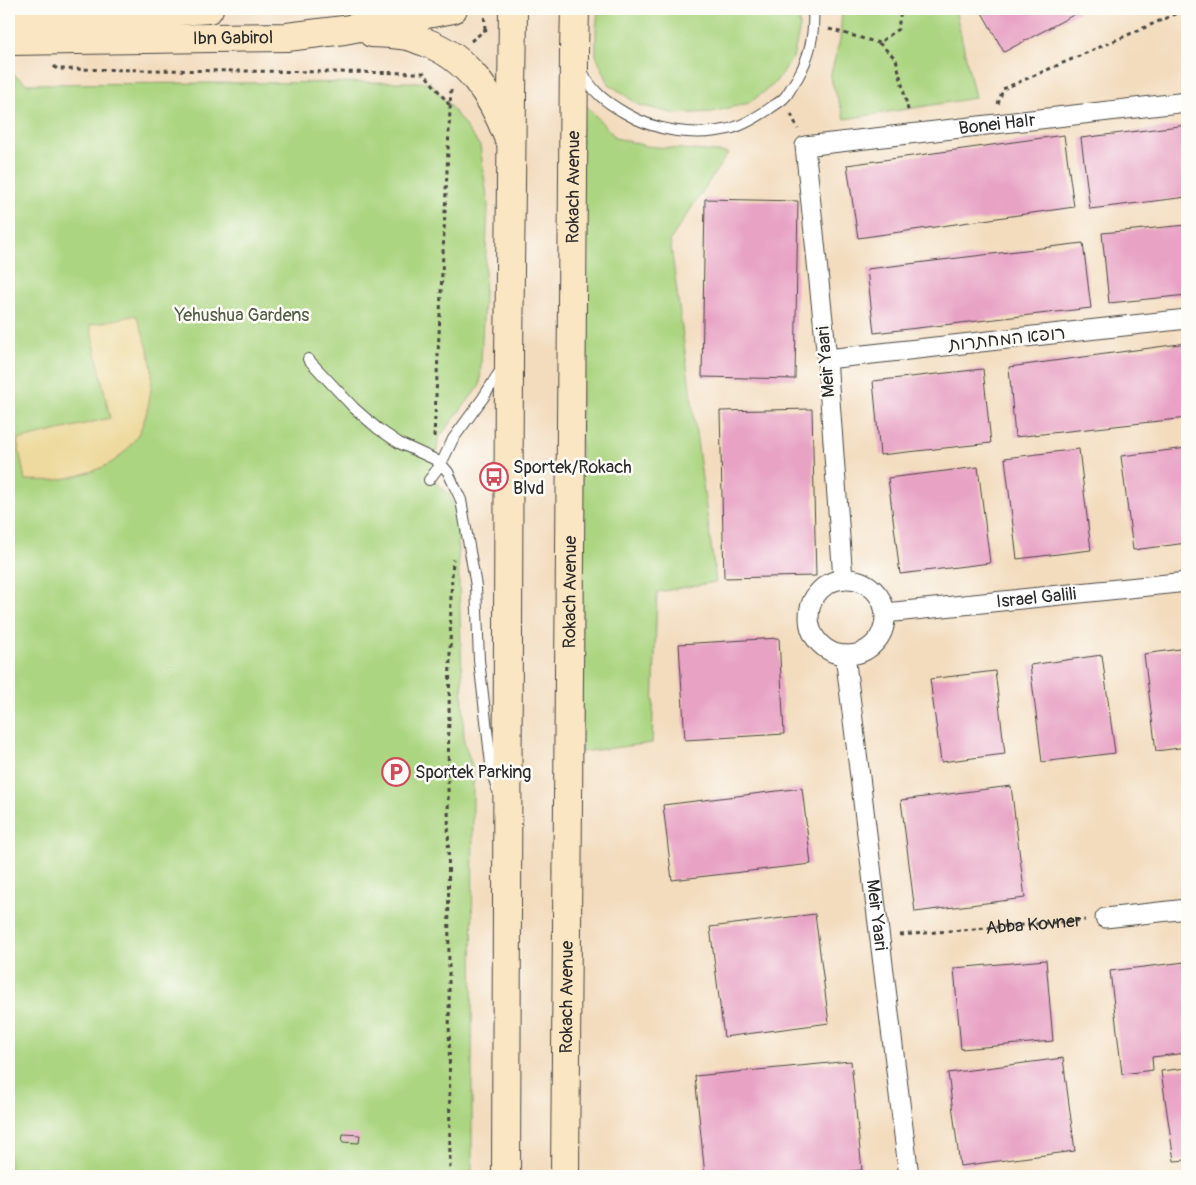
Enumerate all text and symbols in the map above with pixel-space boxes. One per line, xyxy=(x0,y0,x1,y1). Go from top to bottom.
street label: Ibn Gabirol xyxy=(193,26,273,50)
street label: Bonei HaIr xyxy=(957,108,1037,140)
street label: Rokach Avenue xyxy=(561,130,585,244)
park label: Yehushua Gardens xyxy=(174,304,309,327)
street label: רופא המחתרות xyxy=(946,321,1067,357)
street label: Meir Yaari xyxy=(811,325,841,399)
place label: Sportek/Rokach Blvd xyxy=(513,456,632,500)
bus stop icon: Sportek/Rokach Blvd xyxy=(479,462,509,492)
street label: Rokach Avenue xyxy=(558,535,582,649)
street label: Israel Galili xyxy=(995,582,1077,613)
parking icon: Sportek Parking xyxy=(381,757,411,787)
place label: Sportek Parking xyxy=(415,761,531,784)
street label: Meir Yaari xyxy=(861,878,893,952)
street label: Abba Kovner xyxy=(985,909,1083,940)
street label: Rokach Avenue xyxy=(554,940,578,1054)

